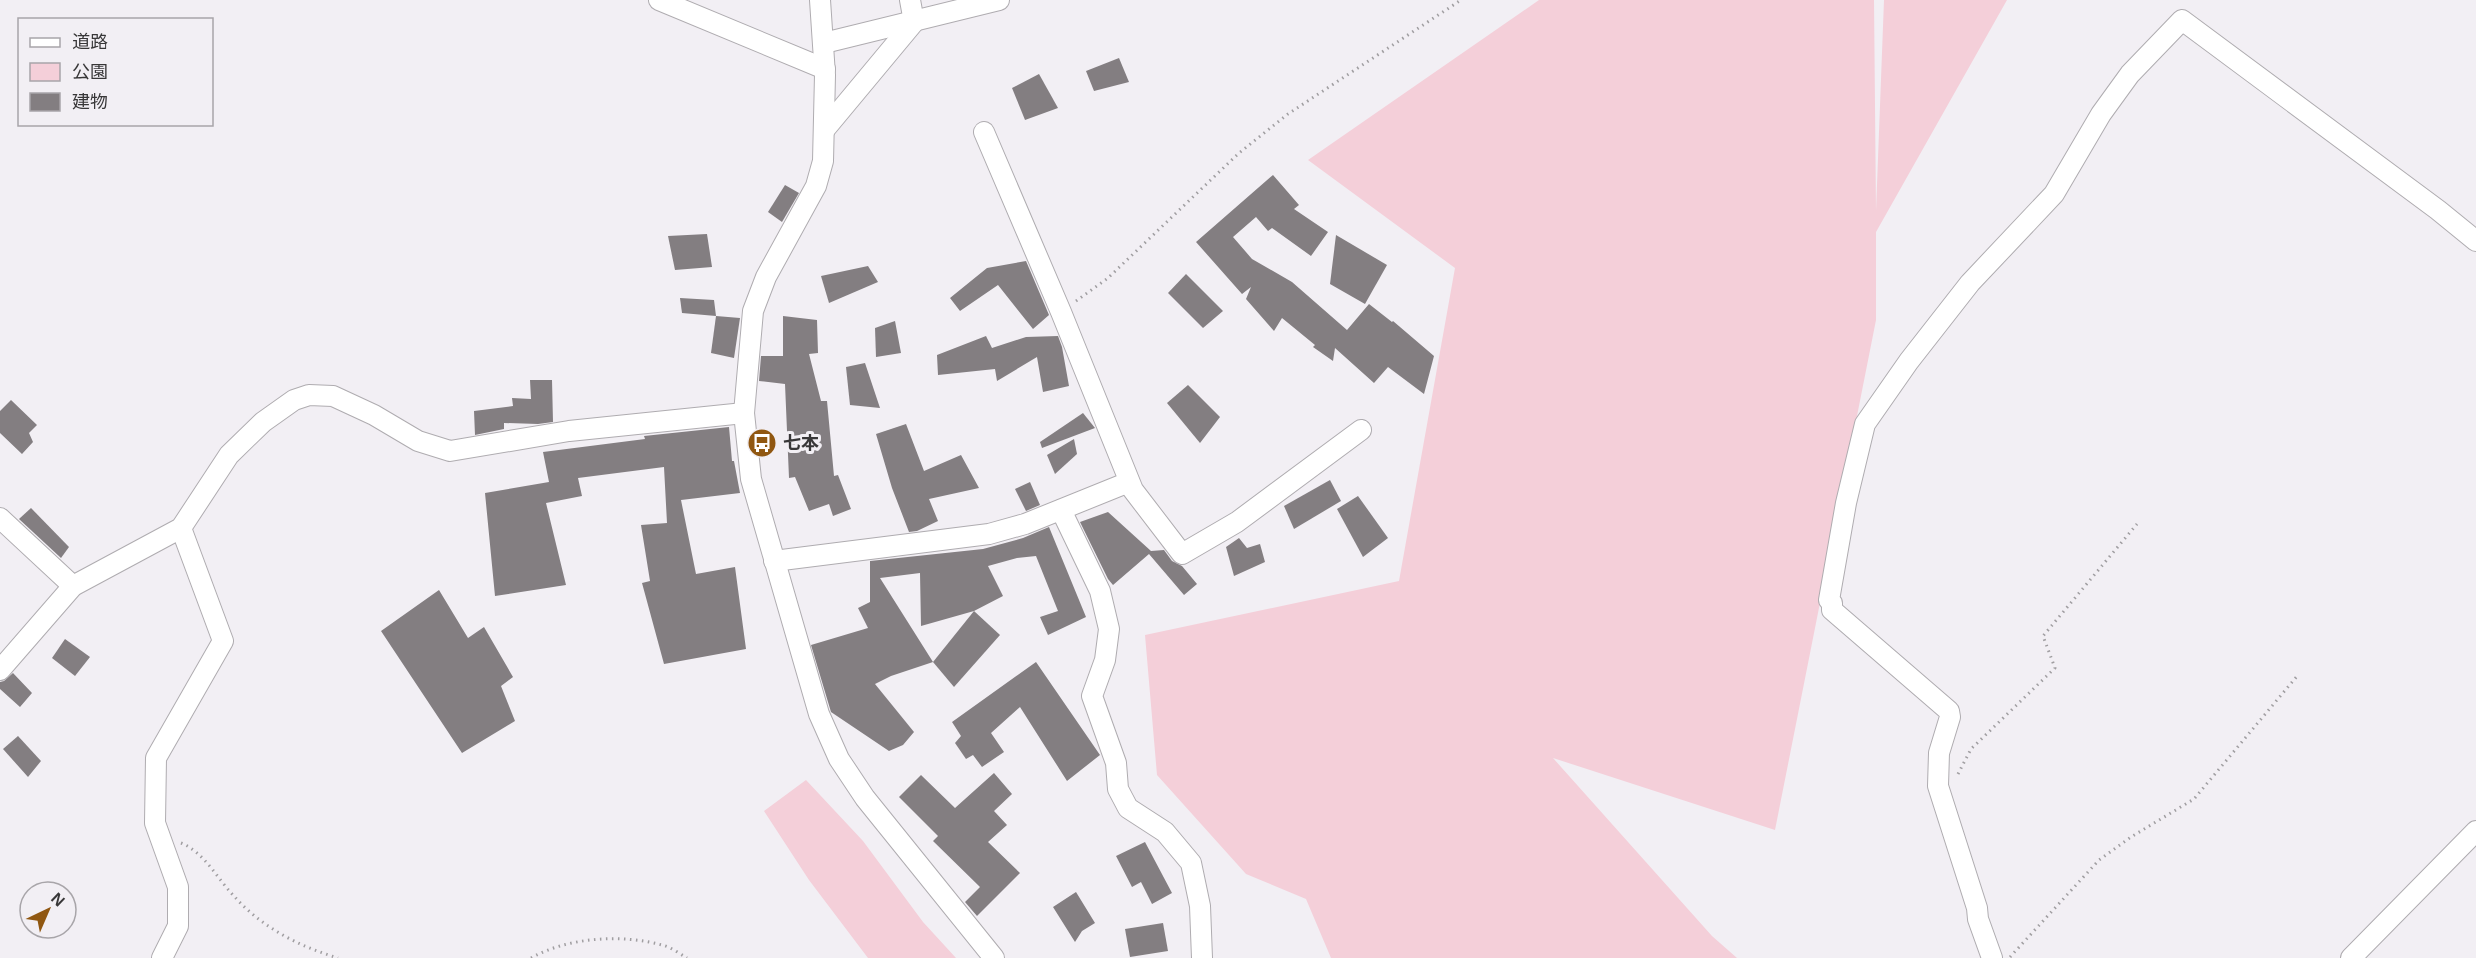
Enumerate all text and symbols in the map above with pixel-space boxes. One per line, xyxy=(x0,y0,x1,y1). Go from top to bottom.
legend xyxy=(18,18,213,126)
text: 道路 xyxy=(72,32,108,52)
text: 公園 xyxy=(72,62,108,82)
text: 建物 xyxy=(72,92,108,112)
bus stop icon: 七本 xyxy=(746,427,778,459)
place label: 七本 xyxy=(783,433,819,453)
north arrow xyxy=(18,880,78,940)
text: N xyxy=(48,889,68,910)

